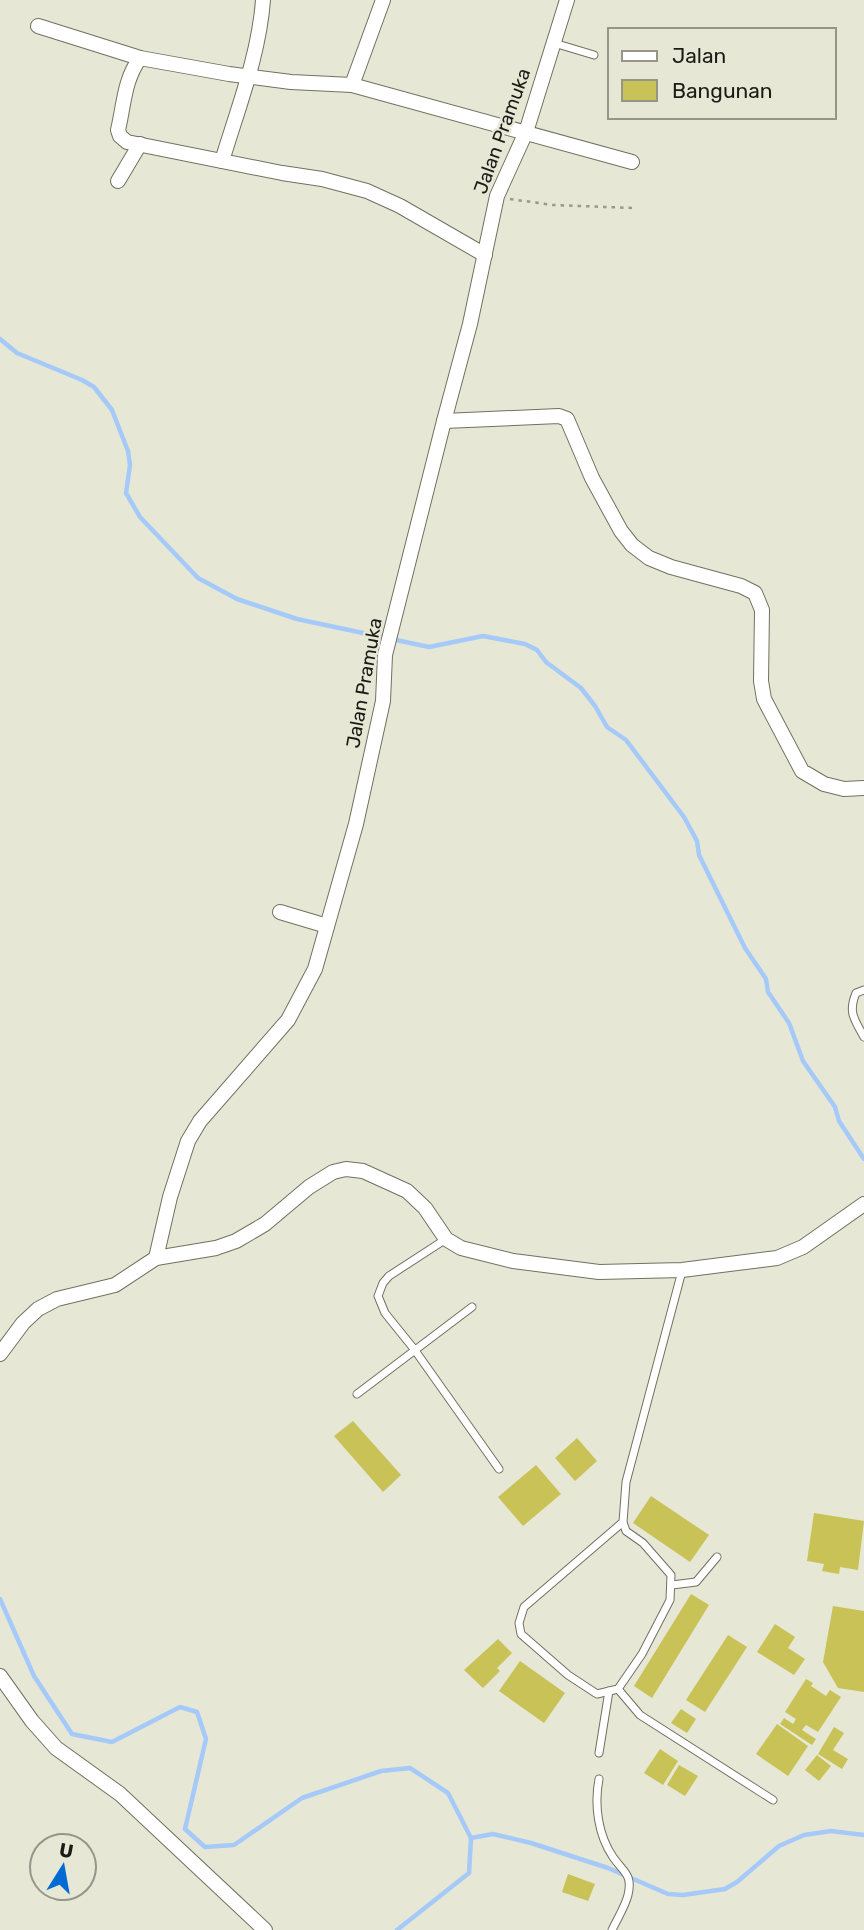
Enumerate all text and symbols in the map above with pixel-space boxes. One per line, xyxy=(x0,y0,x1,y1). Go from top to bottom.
legend xyxy=(608,28,836,119)
text: Jalan xyxy=(672,43,726,68)
street label: Jalan Pramuka xyxy=(469,65,535,197)
text: Bangunan xyxy=(672,78,773,103)
street label: Jalan Pramuka xyxy=(341,616,387,750)
north arrow xyxy=(28,1832,98,1902)
text: U xyxy=(57,1838,75,1863)

